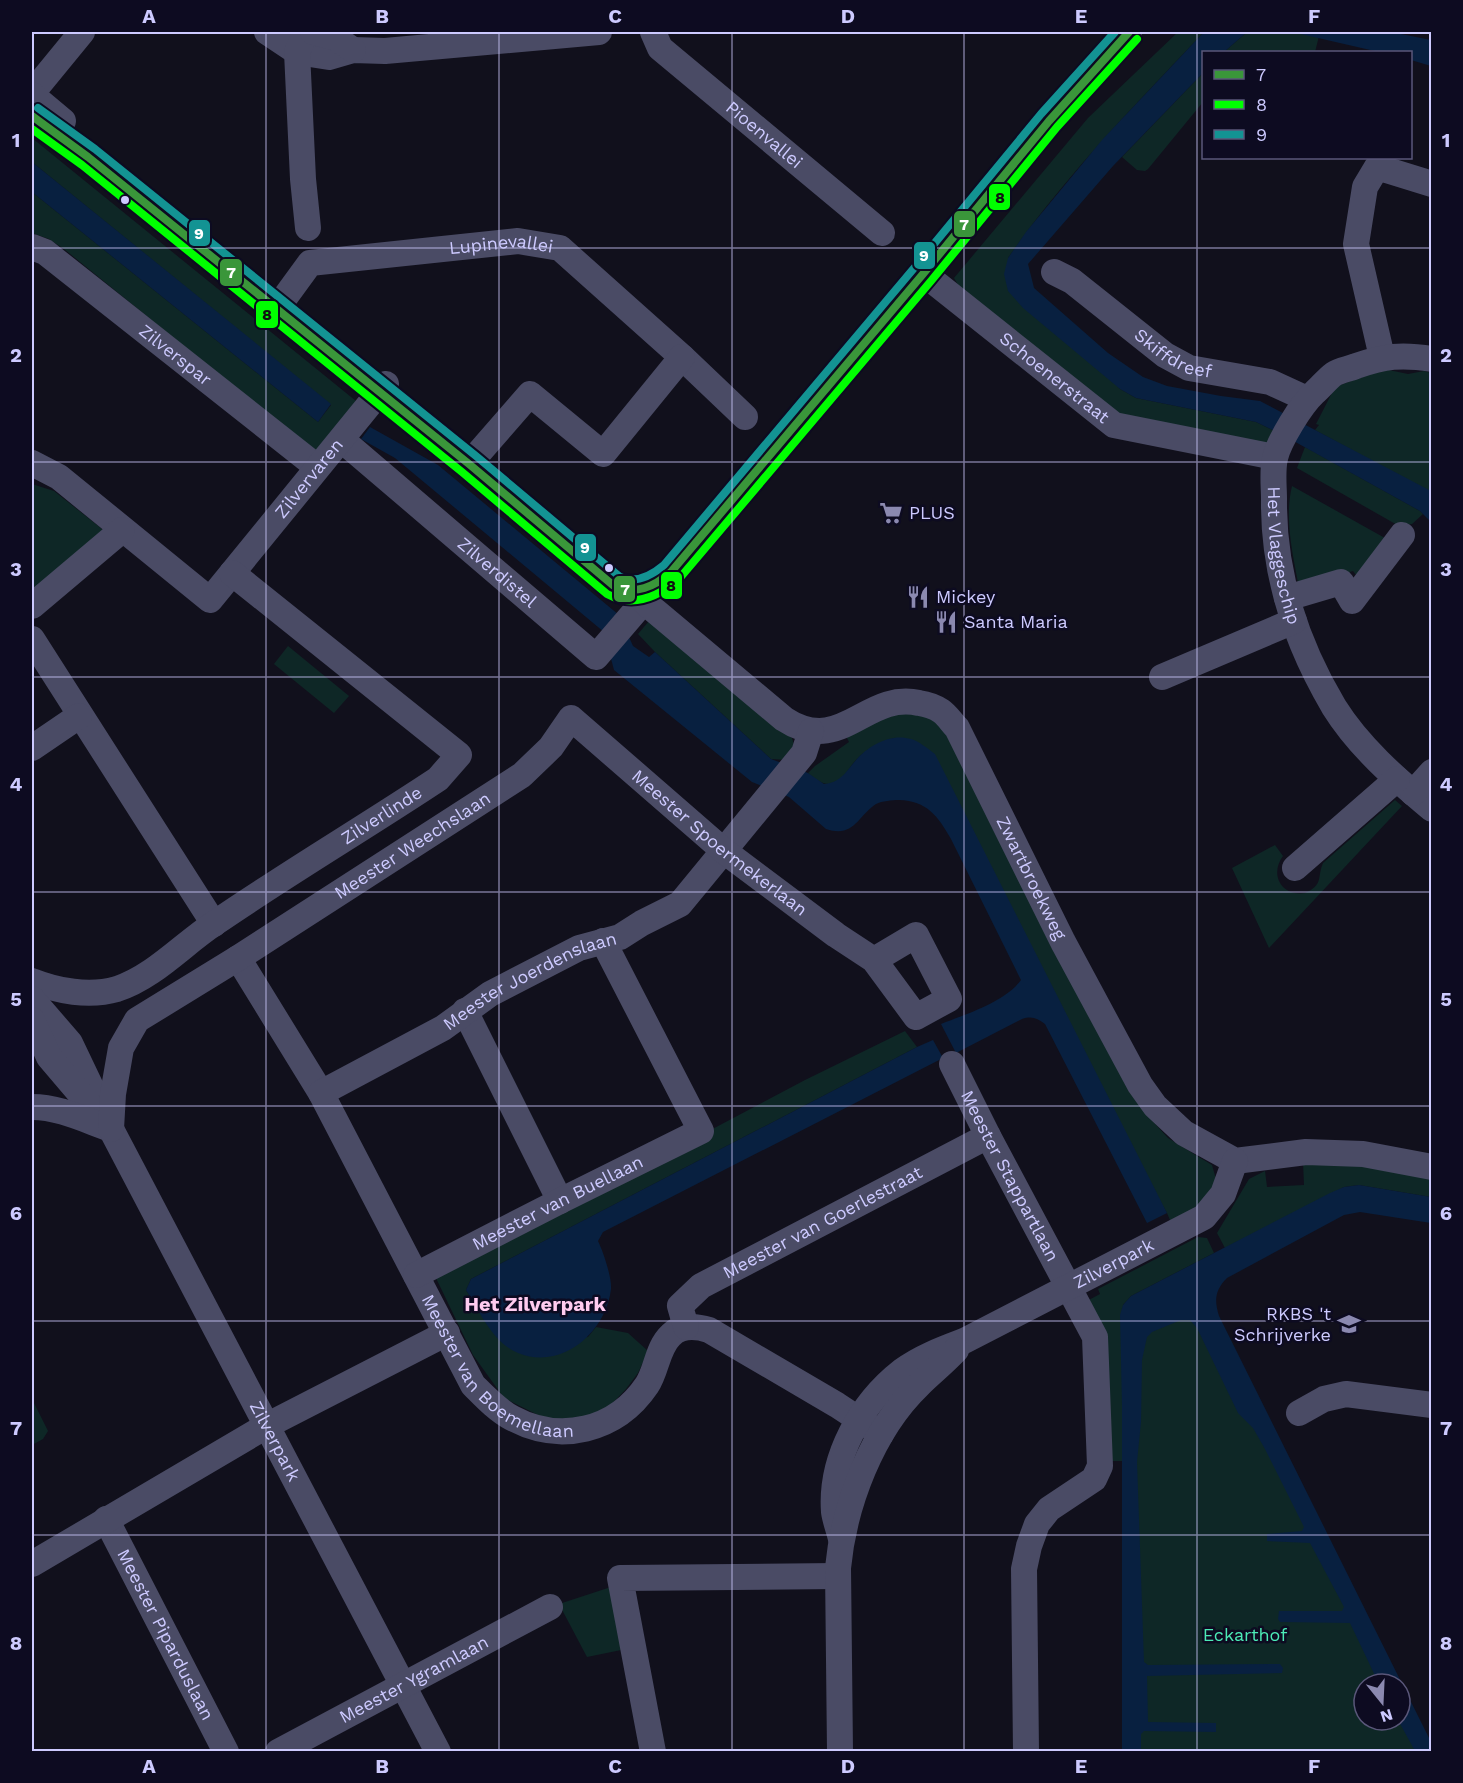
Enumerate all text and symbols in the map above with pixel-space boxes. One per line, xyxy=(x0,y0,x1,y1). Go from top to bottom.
text: A xyxy=(142,4,156,28)
text: B xyxy=(375,4,389,28)
text: C xyxy=(608,4,622,28)
text: D xyxy=(841,4,855,28)
text: E xyxy=(1075,4,1087,28)
text: F xyxy=(1308,4,1320,28)
legend xyxy=(1202,51,1412,159)
text: 7 xyxy=(1256,64,1266,85)
text: 8 xyxy=(1256,94,1267,115)
street label: Pioenvallei xyxy=(722,96,807,172)
text: 9 xyxy=(1256,124,1267,145)
text: 1 xyxy=(12,128,20,152)
text: 1 xyxy=(1442,128,1450,152)
line badge: 8 xyxy=(988,183,1011,211)
text: 8 xyxy=(995,188,1005,207)
unlabelled marker xyxy=(119,194,131,206)
line badge: 7 xyxy=(953,210,976,238)
text: 7 xyxy=(959,215,969,234)
line badge: 9 xyxy=(188,219,211,247)
text: 9 xyxy=(194,224,204,243)
street label: Lupinevallei xyxy=(448,230,555,258)
line badge: 9 xyxy=(913,241,936,270)
text: 9 xyxy=(919,246,929,265)
line badge: 7 xyxy=(219,258,243,287)
text: 7 xyxy=(226,263,236,282)
line badge: 8 xyxy=(255,300,279,329)
text: 8 xyxy=(262,305,272,324)
street label: Zilverspar xyxy=(135,320,216,390)
street label: Skiffdreef xyxy=(1130,324,1214,382)
street label: Schoenerstraat xyxy=(996,327,1114,428)
text: 2 xyxy=(10,343,22,367)
text: 2 xyxy=(1440,343,1452,367)
street label: Zilvervaren xyxy=(270,434,347,522)
street label: Het Vlaggeschip xyxy=(1264,486,1305,627)
supermarket icon: PLUS xyxy=(878,500,904,526)
place label: PLUS xyxy=(909,502,955,523)
street label: Zilverdistel xyxy=(454,533,542,612)
line badge: 9 xyxy=(574,533,597,562)
text: 9 xyxy=(580,538,590,557)
text: 3 xyxy=(10,557,22,581)
text: 3 xyxy=(1440,557,1452,581)
unlabelled marker xyxy=(603,562,615,574)
line badge: 8 xyxy=(660,571,683,600)
line badge: 7 xyxy=(613,575,636,603)
text: 8 xyxy=(666,576,676,595)
text: 7 xyxy=(620,580,630,599)
restaurant icon: Mickey xyxy=(905,584,931,610)
place label: Mickey xyxy=(936,586,996,607)
restaurant icon: Santa Maria xyxy=(933,609,959,635)
place label: Santa Maria xyxy=(964,611,1068,632)
street label: Meester Spoermekerlaan xyxy=(628,765,812,920)
text: 4 xyxy=(10,772,23,796)
text: 4 xyxy=(1440,772,1453,796)
street label: Zilverlinde xyxy=(337,781,426,848)
street label: Meester Weechslaan xyxy=(330,787,494,903)
street label: Zwartbroekweg xyxy=(992,813,1071,943)
street label: Meester Joerdenslaan xyxy=(439,927,619,1034)
text: 5 xyxy=(10,987,22,1011)
text: 5 xyxy=(1440,987,1452,1011)
street label: Meester Stappartlaan xyxy=(957,1087,1064,1265)
street label: Meester van Buellaan xyxy=(469,1151,646,1254)
street label: Meester van Goerlestraat xyxy=(719,1161,926,1283)
text: 6 xyxy=(10,1201,22,1225)
text: 6 xyxy=(1440,1201,1452,1225)
street label: Zilverpark xyxy=(1070,1234,1157,1293)
street label: Meester van Boemellaan xyxy=(418,1291,574,1441)
district label: Het Zilverpark xyxy=(464,1292,606,1316)
place label: RKBS 't Schrijverke xyxy=(1234,1303,1331,1345)
school or university icon: RKBS 't Schrijverke xyxy=(1336,1311,1362,1337)
street label: Zilverpark xyxy=(246,1397,305,1485)
text: 7 xyxy=(10,1416,22,1440)
text: 7 xyxy=(1440,1416,1452,1440)
street label: Meester Piparduslaan xyxy=(113,1545,219,1724)
park label: Eckarthof xyxy=(1203,1624,1287,1645)
text: 8 xyxy=(10,1631,22,1655)
street label: Meester Ygramlaan xyxy=(336,1631,492,1727)
text: 8 xyxy=(1440,1631,1452,1655)
north arrow xyxy=(1352,1672,1412,1732)
text: N xyxy=(1378,1705,1395,1727)
text: A xyxy=(142,1754,156,1778)
text: B xyxy=(375,1754,389,1778)
text: C xyxy=(608,1754,622,1778)
text: D xyxy=(841,1754,855,1778)
text: E xyxy=(1075,1754,1087,1778)
text: F xyxy=(1308,1754,1320,1778)

